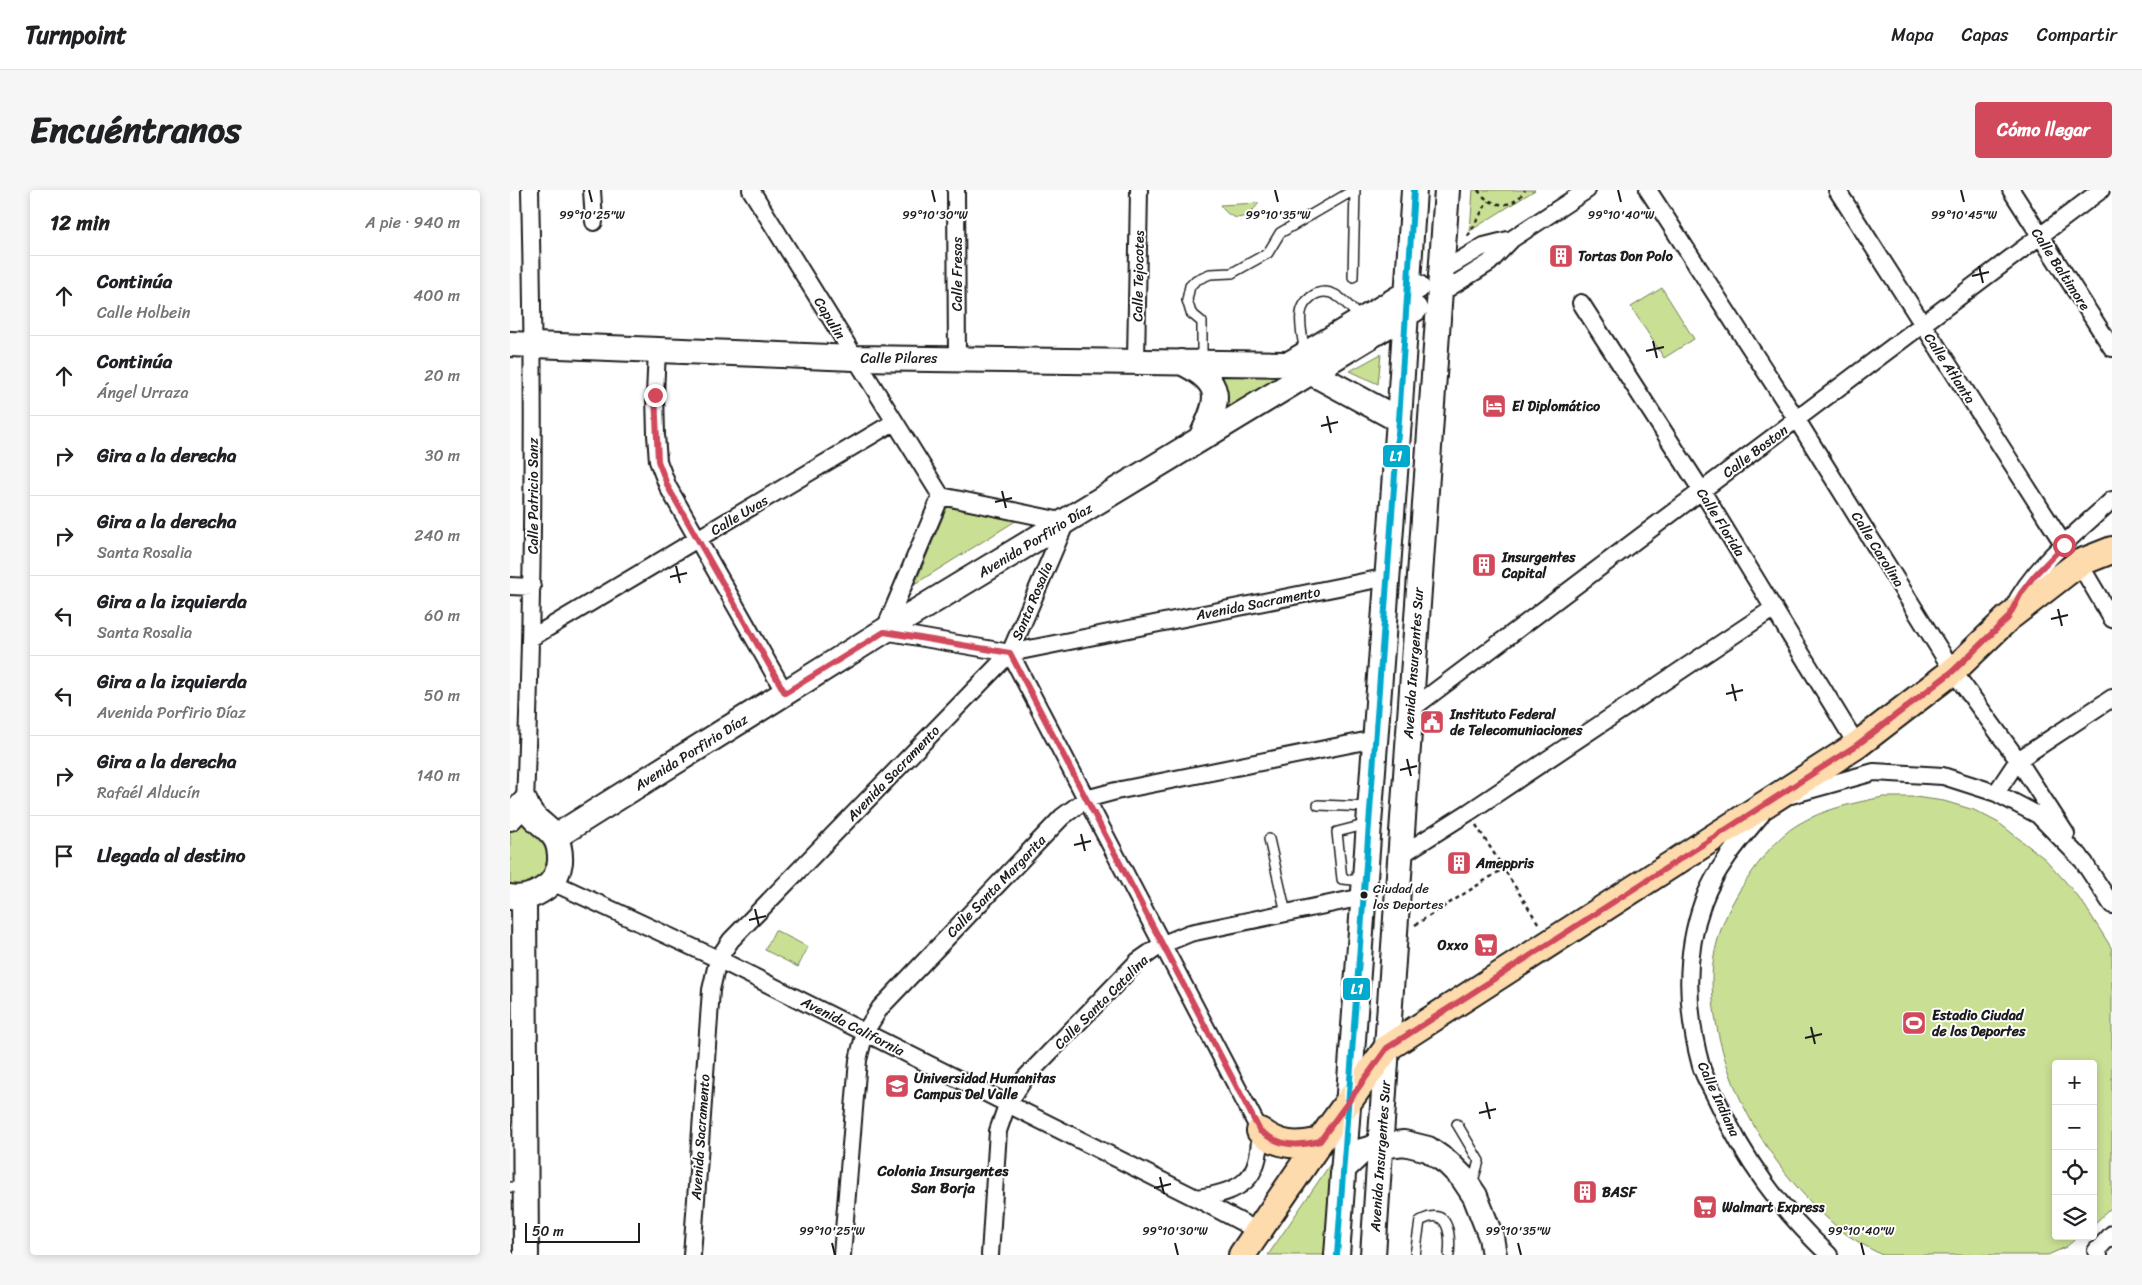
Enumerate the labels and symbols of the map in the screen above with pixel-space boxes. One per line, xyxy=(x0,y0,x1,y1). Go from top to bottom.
text: 99°10'25"W xyxy=(559,204,626,226)
text: 99°10'30"W xyxy=(902,204,968,226)
text: 99°10'35"W xyxy=(1245,204,1311,226)
text: 99°10'40"W xyxy=(1588,204,1655,226)
text: 99°10'45"W xyxy=(1931,204,1998,226)
street label: Calle Baltimore xyxy=(2024,223,2097,316)
street label: Calle Tejocotes xyxy=(1125,230,1152,322)
street label: Calle Fresas xyxy=(945,236,970,311)
building icon: Tortas Don Polo xyxy=(1548,243,1574,269)
place label: Tortas Don Polo xyxy=(1578,244,1674,269)
street label: Capulin xyxy=(807,292,852,345)
street label: Calle Atlanta xyxy=(1917,328,1982,409)
street label: Calle Pilares xyxy=(860,346,938,371)
route end xyxy=(644,384,667,407)
hotel icon: El Diplomático xyxy=(1481,393,1507,419)
place label: El Diplomático xyxy=(1512,394,1601,419)
street label: Calle Boston xyxy=(1717,418,1794,485)
street label: Calle Patricio Sanz xyxy=(521,437,546,554)
line badge: L1 xyxy=(1382,444,1411,468)
text: L1 xyxy=(1390,444,1402,469)
street label: Calle Florida xyxy=(1690,483,1752,562)
street label: Calle Uvas xyxy=(705,488,774,543)
street label: Avenida Porfirio Díaz xyxy=(972,496,1098,585)
street label: Calle Carolina xyxy=(1844,506,1911,592)
route start xyxy=(2053,534,2076,557)
place label: Insurgentes Capital xyxy=(1501,545,1576,586)
building icon: Insurgentes Capital xyxy=(1471,552,1497,578)
street label: Santa Rosalia xyxy=(1005,558,1060,644)
street label: Avenida Sacramento xyxy=(1193,579,1322,628)
street label: Avenida Insurgentes Sur xyxy=(1396,585,1431,740)
place label: Instituto Federal de Telecomuniaciones xyxy=(1449,702,1583,743)
street label: Avenida Porfirio Díaz xyxy=(629,707,753,798)
public building icon: Instituto Federal de Telecomuniaciones xyxy=(1419,709,1445,735)
street label: Avenida Sacramento xyxy=(840,719,946,828)
street label: Calle Santa Margarita xyxy=(940,828,1053,944)
building icon: Ameppris xyxy=(1446,850,1472,876)
place label: Ameppris xyxy=(1475,851,1535,876)
place label: Ciudad de los Deportes xyxy=(1373,877,1444,916)
marker: Ciudad de los Deportes xyxy=(1359,890,1369,900)
supermarket icon: Oxxo xyxy=(1473,932,1499,958)
place label: Oxxo xyxy=(1437,933,1469,958)
street label: Calle Santa Catalina xyxy=(1048,948,1155,1056)
line badge: L1 xyxy=(1342,977,1371,1001)
text: L1 xyxy=(1351,977,1363,1002)
street label: Avenida California xyxy=(796,989,910,1064)
place label: Estadio Ciudad de los Deportes xyxy=(1932,1003,2026,1044)
sports icon: Estadio Ciudad de los Deportes xyxy=(1901,1010,1927,1036)
street label: Calle Indiana xyxy=(1690,1057,1747,1142)
place label: Universidad Humanitas Campus Del Valle xyxy=(913,1066,1056,1107)
street label: Avenida Sacramento xyxy=(684,1073,717,1202)
school or university icon: Universidad Humanitas Campus Del Valle xyxy=(884,1073,910,1099)
street label: Avenida Insurgentes Sur xyxy=(1363,1078,1398,1233)
district label: Colonia Insurgentes San Borja xyxy=(876,1158,1009,1201)
building icon: BASF xyxy=(1572,1179,1598,1205)
place label: BASF xyxy=(1602,1180,1638,1205)
supermarket icon: Walmart Express xyxy=(1692,1194,1718,1220)
place label: Walmart Express xyxy=(1722,1195,1825,1220)
scale bar xyxy=(525,1220,640,1243)
text: 99°10'25"W xyxy=(799,1220,866,1242)
text: 99°10'30"W xyxy=(1142,1220,1208,1242)
text: 99°10'35"W xyxy=(1485,1220,1551,1242)
text: 99°10'40"W xyxy=(1828,1220,1895,1242)

